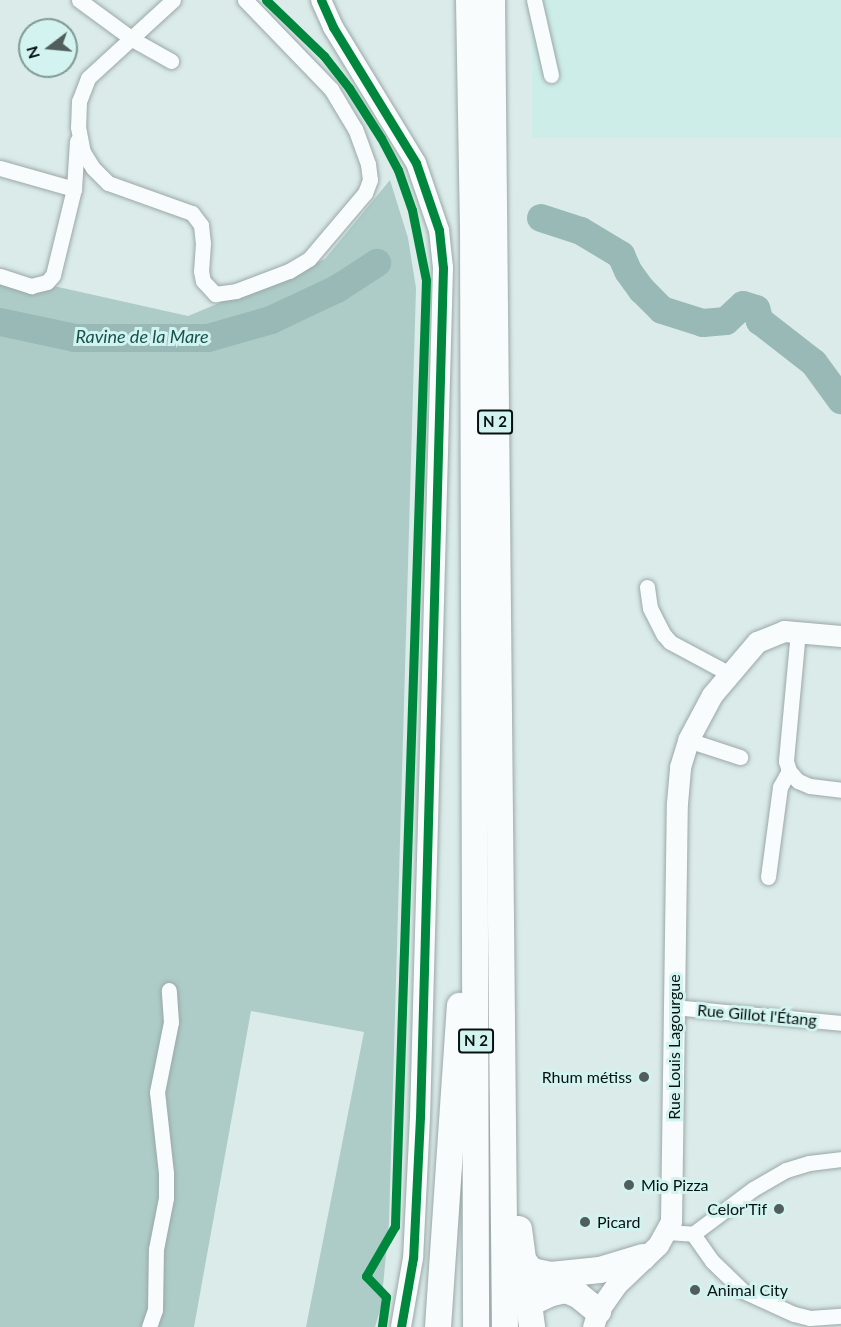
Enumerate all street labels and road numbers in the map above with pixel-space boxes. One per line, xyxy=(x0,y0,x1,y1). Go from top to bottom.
road number: N 2 xyxy=(477,410,513,434)
street label: Rue Louis Lagourgue xyxy=(664,974,684,1120)
street label: Rue Gillot l'Étang xyxy=(696,1000,818,1030)
road number: N 2 xyxy=(458,1029,494,1053)

